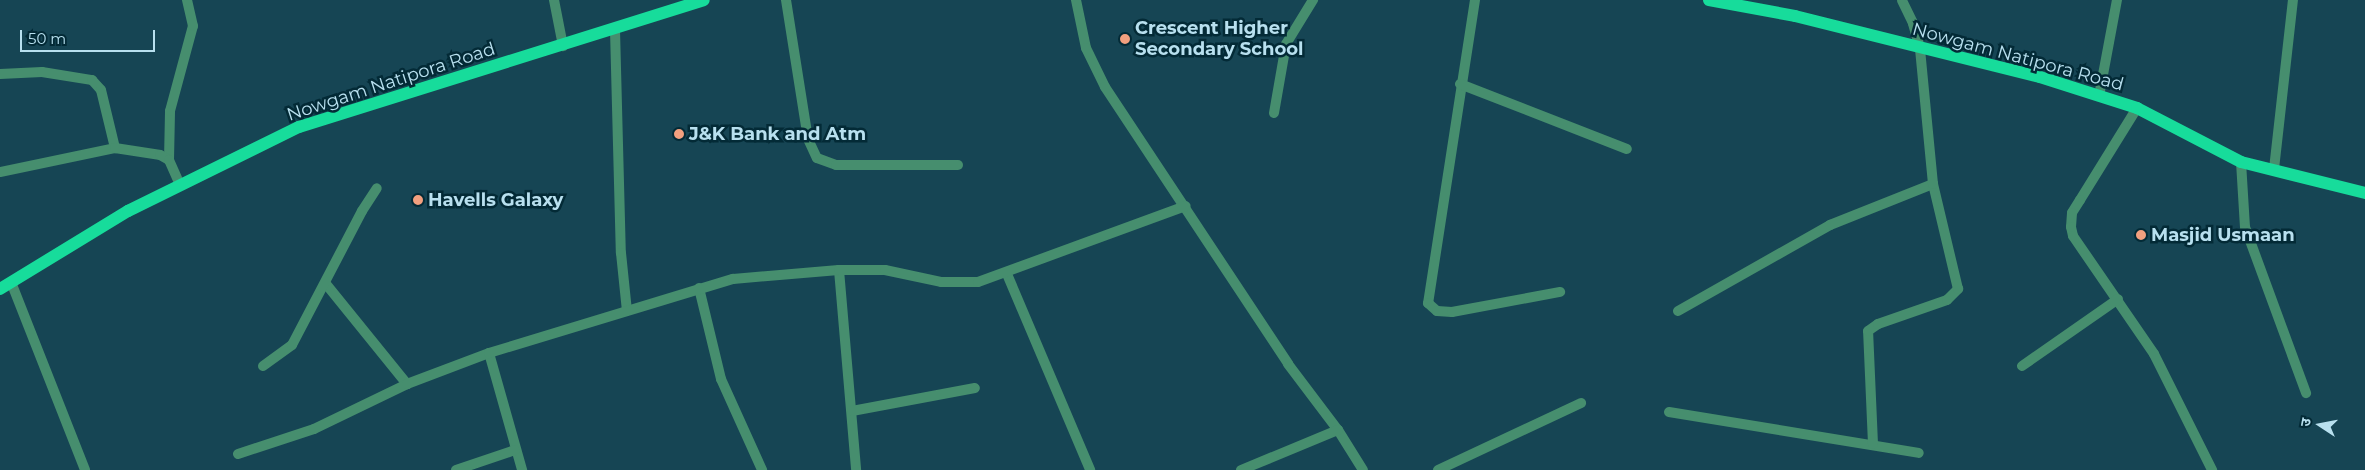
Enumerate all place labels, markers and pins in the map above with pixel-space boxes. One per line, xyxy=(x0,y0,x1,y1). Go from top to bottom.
place label: Crescent Higher Secondary School xyxy=(1135,18,1303,60)
marker: Crescent Higher Secondary School xyxy=(1119,33,1131,45)
place label: J&K Bank and Atm xyxy=(689,123,866,145)
marker: J&K Bank and Atm xyxy=(673,128,685,140)
place label: Havells Galaxy xyxy=(428,189,563,211)
marker: Havells Galaxy xyxy=(412,194,424,206)
place label: Masjid Usmaan xyxy=(2151,224,2295,246)
marker: Masjid Usmaan xyxy=(2135,229,2147,241)

